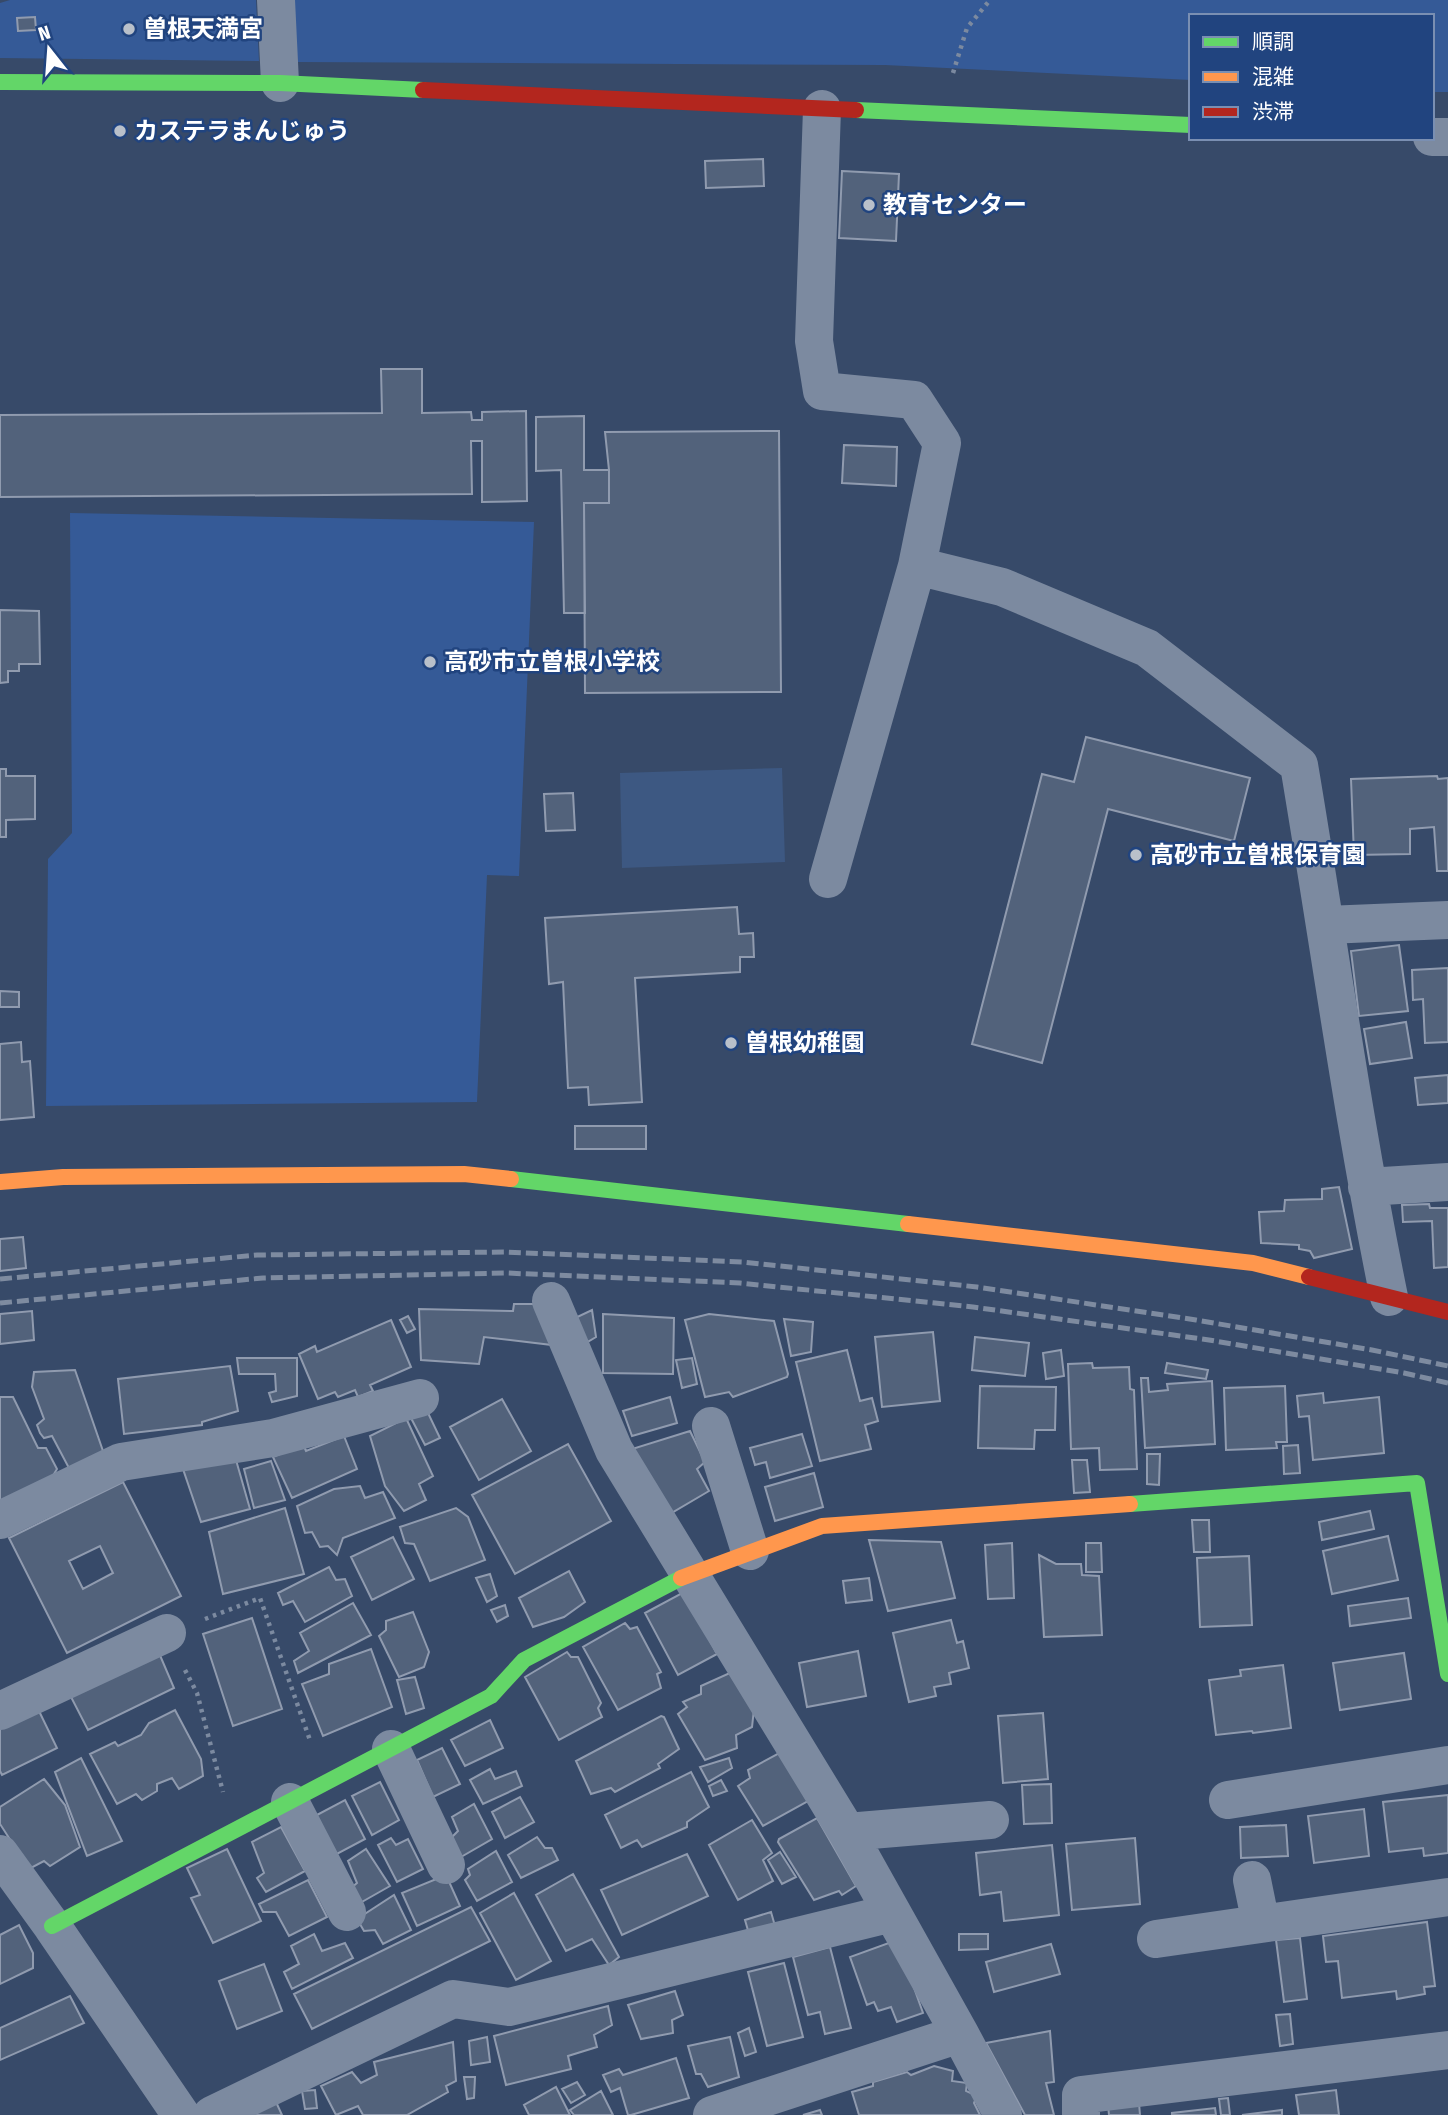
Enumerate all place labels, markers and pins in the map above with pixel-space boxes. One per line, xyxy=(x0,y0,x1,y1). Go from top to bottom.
place label: 曽根天満宮 xyxy=(143,15,263,43)
marker: 曽根天満宮 xyxy=(121,21,137,37)
place label: カステラまんじゅう xyxy=(134,117,350,145)
marker: カステラまんじゅう xyxy=(112,123,128,139)
place label: 教育センター xyxy=(883,191,1027,219)
marker: 教育センター xyxy=(861,197,877,213)
place label: 高砂市立曽根小学校 xyxy=(444,648,660,676)
marker: 高砂市立曽根小学校 xyxy=(422,654,438,670)
place label: 高砂市立曽根保育園 xyxy=(1150,841,1366,869)
marker: 高砂市立曽根保育園 xyxy=(1128,847,1144,863)
place label: 曽根幼稚園 xyxy=(745,1029,865,1057)
marker: 曽根幼稚園 xyxy=(723,1035,739,1051)

